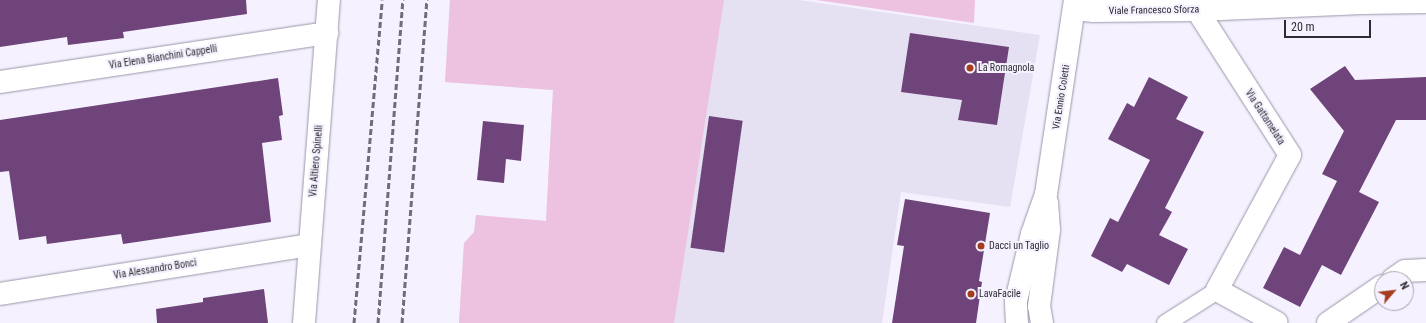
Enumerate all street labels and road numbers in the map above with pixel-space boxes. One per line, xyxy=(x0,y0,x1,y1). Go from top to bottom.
street label: Viale Francesco Sforza xyxy=(1109,3,1199,17)
street label: Via Elena Bianchini Cappelli xyxy=(108,43,218,71)
street label: Via Ennio Coletti xyxy=(1050,64,1072,130)
street label: Via Gattamelata xyxy=(1243,87,1287,147)
street label: Via Altiero Spinelli xyxy=(307,125,325,197)
street label: Via Alessandro Bonci xyxy=(113,257,197,281)

